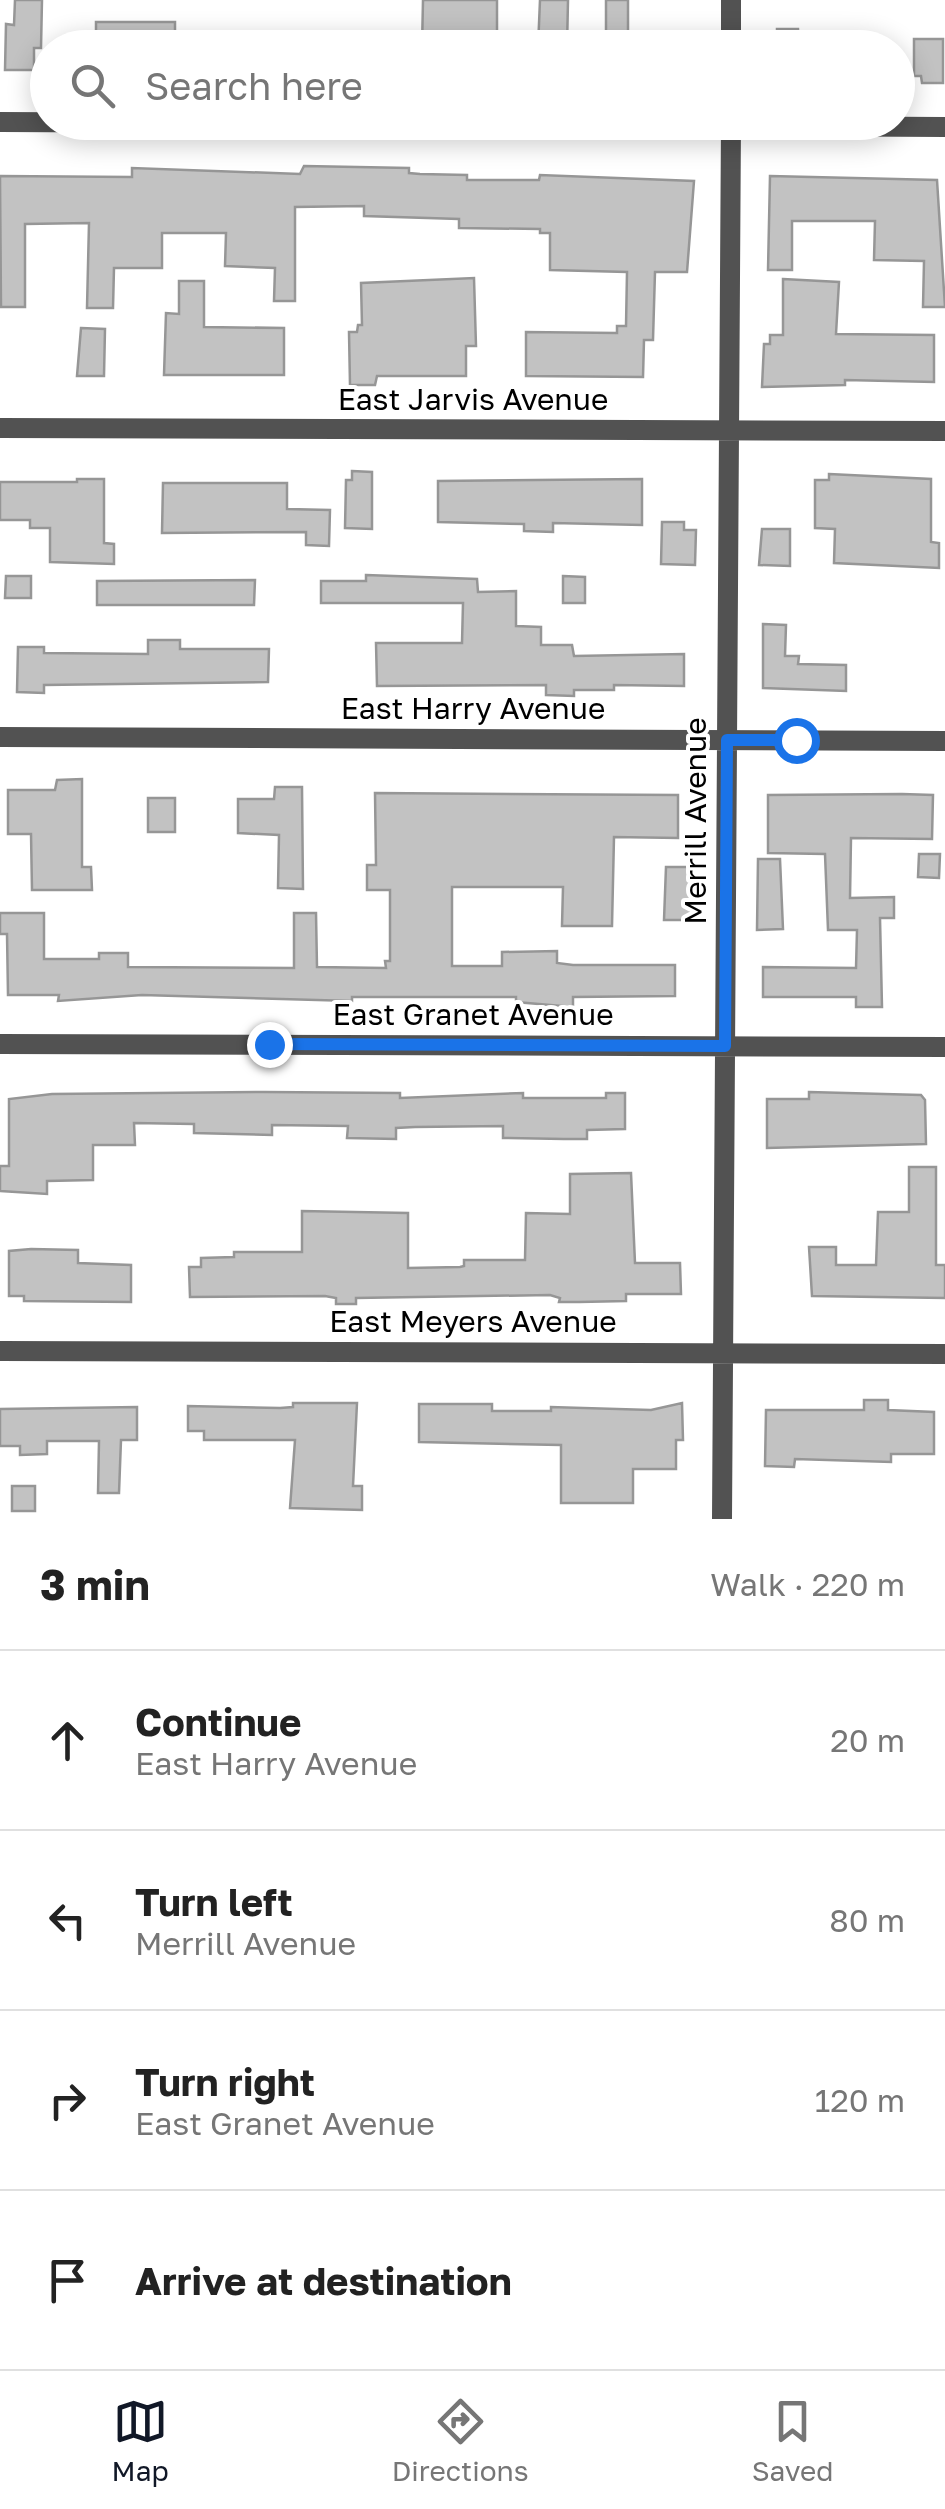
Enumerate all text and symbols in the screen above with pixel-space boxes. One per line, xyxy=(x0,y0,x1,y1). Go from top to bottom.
search box xyxy=(30,30,915,140)
icon: search xyxy=(65,58,120,113)
text: Search here xyxy=(145,63,363,108)
street label: East Jarvis Avenue xyxy=(338,381,608,417)
street label: East Harry Avenue xyxy=(341,690,605,726)
street label: Merrill Avenue xyxy=(677,717,713,925)
route start xyxy=(774,718,820,764)
street label: East Granet Avenue xyxy=(332,996,614,1032)
route end xyxy=(247,1022,293,1068)
street label: East Meyers Avenue xyxy=(329,1303,617,1339)
text: 3 min xyxy=(40,1559,150,1609)
text: Walk · 220 m xyxy=(710,1565,905,1603)
text: Continue xyxy=(135,1699,301,1744)
icon: ahead xyxy=(40,1713,95,1768)
text: 20 m xyxy=(830,1721,905,1759)
text: East Harry Avenue xyxy=(135,1744,417,1782)
text: Turn left xyxy=(135,1879,293,1924)
icon: left xyxy=(40,1893,95,1948)
text: 80 m xyxy=(829,1901,905,1939)
text: Merrill Avenue xyxy=(135,1924,356,1962)
text: Turn right xyxy=(135,2059,315,2104)
icon: right xyxy=(40,2073,95,2128)
text: 120 m xyxy=(815,2081,905,2119)
text: East Granet Avenue xyxy=(135,2104,435,2142)
icon: arrive xyxy=(40,2253,95,2308)
text: Arrive at destination xyxy=(135,2258,512,2303)
tab: Map xyxy=(112,2394,169,2487)
tab: Directions xyxy=(392,2394,529,2487)
tab: Saved xyxy=(752,2394,833,2487)

